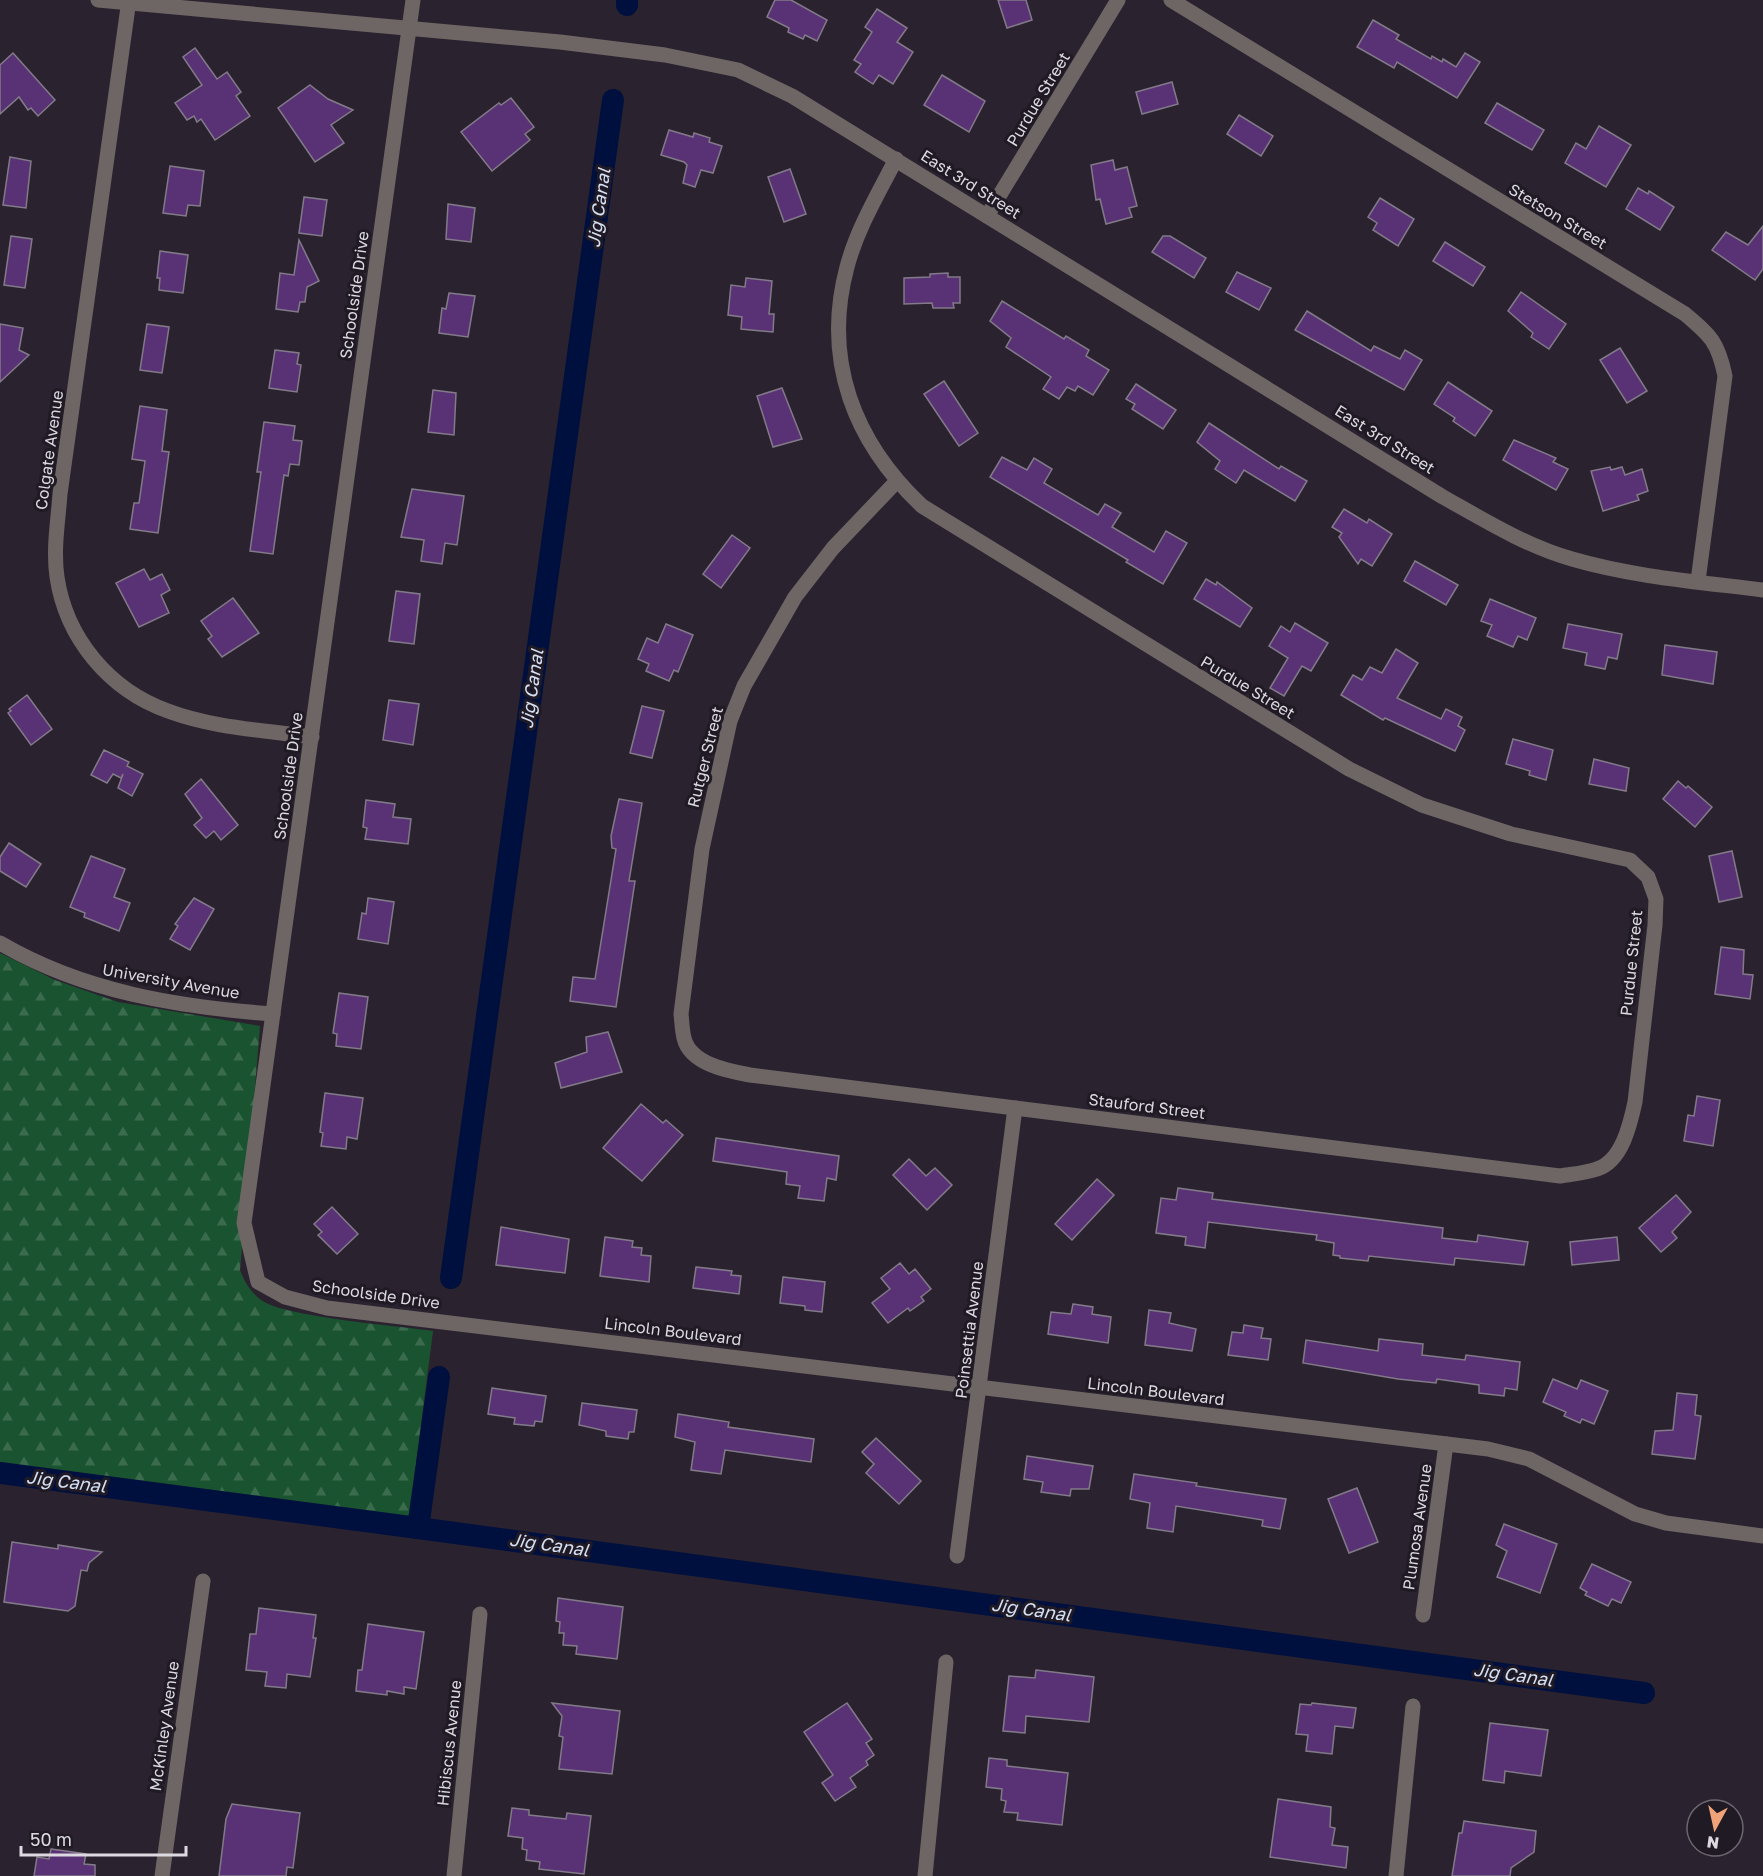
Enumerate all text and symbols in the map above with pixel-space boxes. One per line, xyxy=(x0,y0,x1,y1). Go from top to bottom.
street label: Purdue Street xyxy=(1002,48,1074,150)
street label: East 3rd Street xyxy=(917,145,1025,223)
water label: Jig Canal xyxy=(582,166,615,249)
street label: Stetson Street xyxy=(1505,179,1611,253)
street label: Schoolside Drive xyxy=(335,230,373,360)
street label: Colgate Avenue xyxy=(31,389,67,511)
street label: East 3rd Street xyxy=(1331,400,1439,478)
water label: Jig Canal xyxy=(515,647,548,730)
street label: Purdue Street xyxy=(1197,651,1299,723)
street label: Rutger Street xyxy=(683,704,727,810)
street label: Schoolside Drive xyxy=(269,711,307,841)
street label: Purdue Street xyxy=(1615,909,1647,1017)
street label: University Avenue xyxy=(101,959,241,1003)
street label: Stauford Street xyxy=(1087,1089,1207,1123)
street label: Poinsettia Avenue xyxy=(951,1260,987,1400)
street label: Schoolside Drive xyxy=(311,1275,441,1313)
street label: Lincoln Boulevard xyxy=(603,1313,743,1349)
street label: Lincoln Boulevard xyxy=(1086,1373,1226,1409)
street label: Plumosa Avenue xyxy=(1398,1463,1436,1591)
water label: Jig Canal xyxy=(25,1465,108,1497)
water label: Jig Canal xyxy=(508,1528,591,1561)
water label: Jig Canal xyxy=(990,1593,1073,1626)
water label: Jig Canal xyxy=(1472,1658,1555,1691)
street label: McKinley Avenue xyxy=(145,1660,183,1792)
street label: Hibiscus Avenue xyxy=(432,1679,466,1807)
north arrow xyxy=(1685,1798,1745,1858)
scale bar xyxy=(21,1819,186,1857)
text: 50 m xyxy=(30,1828,72,1850)
text: N xyxy=(1705,1832,1720,1854)

